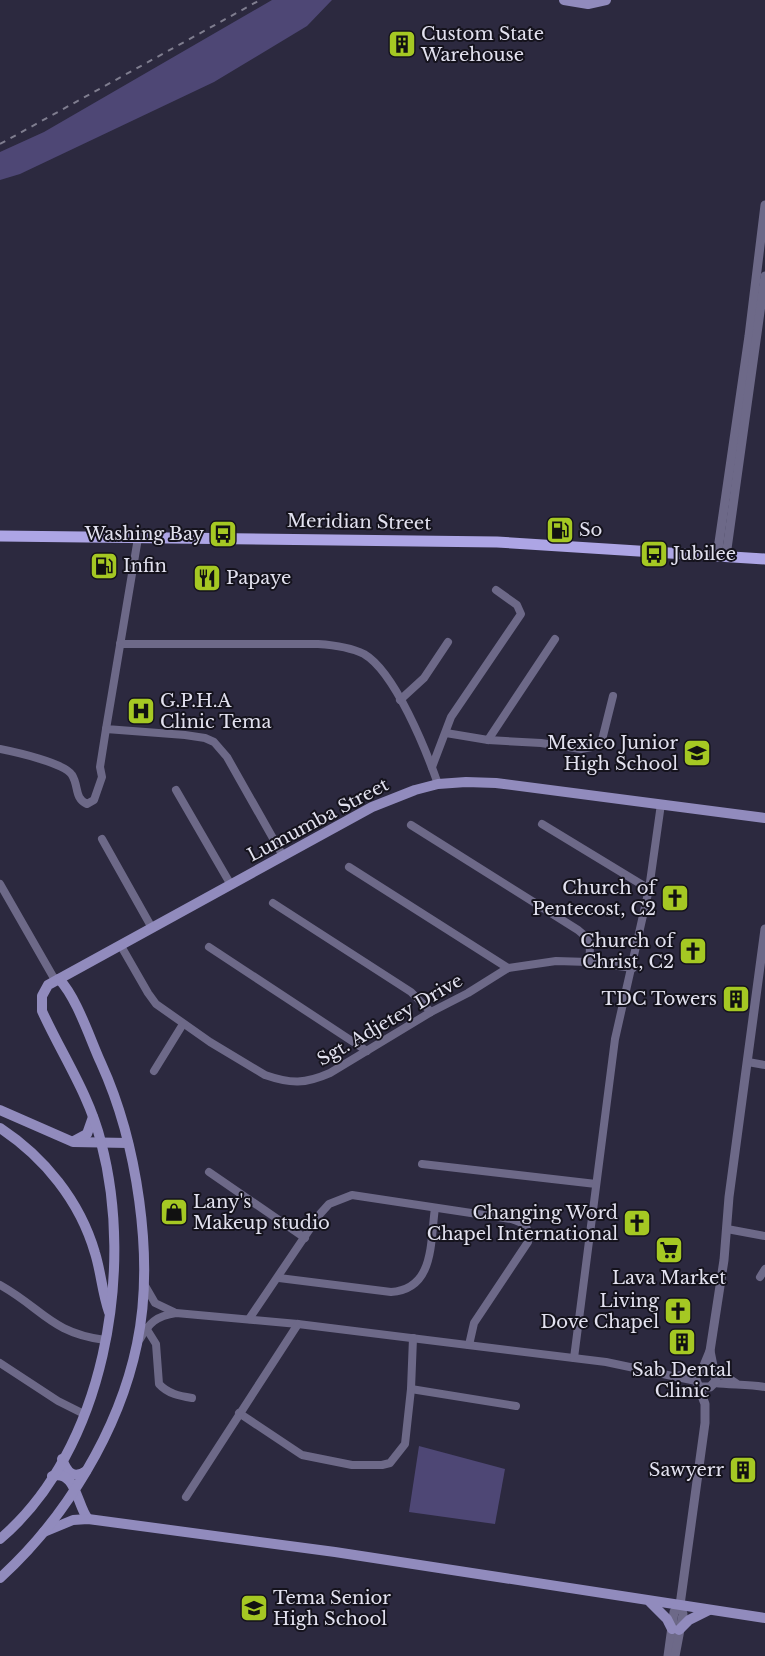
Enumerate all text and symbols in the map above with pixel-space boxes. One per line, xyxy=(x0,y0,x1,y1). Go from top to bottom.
place label: Custom State Warehouse xyxy=(420,23,544,66)
building icon: Custom State Warehouse xyxy=(387,29,417,59)
street label: Meridian Street xyxy=(287,510,431,534)
fuel station icon: So xyxy=(545,515,575,545)
bus stop icon: Washing Bay xyxy=(208,519,238,549)
place label: So xyxy=(579,519,602,541)
place label: Washing Bay xyxy=(84,523,204,545)
bus stop icon: Jubilee xyxy=(639,539,669,569)
place label: Jubilee xyxy=(671,543,736,565)
fuel station icon: Infin xyxy=(89,551,119,581)
place label: Infin xyxy=(123,555,167,577)
restaurant icon: Papaye xyxy=(192,563,222,593)
place label: Papaye xyxy=(226,567,291,589)
place label: G.P.H.A Clinic Tema xyxy=(160,690,271,733)
hospital icon: G.P.H.A Clinic Tema xyxy=(126,696,156,726)
place label: Mexico Junior High School xyxy=(547,732,678,775)
school or university icon: Mexico Junior High School xyxy=(682,738,712,768)
street label: Lumumba Street xyxy=(244,773,393,866)
place label: Church of Pentecost, C2 xyxy=(532,877,659,920)
church icon: Church of Pentecost, C2 xyxy=(660,883,690,913)
place label: Church of Christ, C2 xyxy=(580,930,677,973)
church icon: Church of Christ, C2 xyxy=(678,936,708,966)
street label: Sgt. Adjetey Drive xyxy=(313,969,467,1071)
building icon: TDC Towers xyxy=(721,984,751,1014)
place label: TDC Towers xyxy=(602,988,717,1010)
place label: Lany's Makeup studio xyxy=(193,1191,330,1234)
shop icon: Lany's Makeup studio xyxy=(159,1197,189,1227)
place label: Changing Word Chapel International xyxy=(427,1202,618,1245)
church icon: Changing Word Chapel International xyxy=(622,1208,652,1238)
supermarket icon: Lava Market xyxy=(654,1235,684,1265)
place label: Lava Market xyxy=(612,1267,726,1289)
place label: Living Dove Chapel xyxy=(540,1290,659,1333)
church icon: Living Dove Chapel xyxy=(663,1296,693,1326)
building icon: Sab Dental Clinic xyxy=(667,1327,697,1357)
place label: Sab Dental Clinic xyxy=(632,1359,732,1402)
building icon: Sawyerr xyxy=(728,1455,758,1485)
place label: Sawyerr xyxy=(649,1459,724,1481)
place label: Tema Senior High School xyxy=(273,1587,391,1630)
school or university icon: Tema Senior High School xyxy=(239,1593,269,1623)

